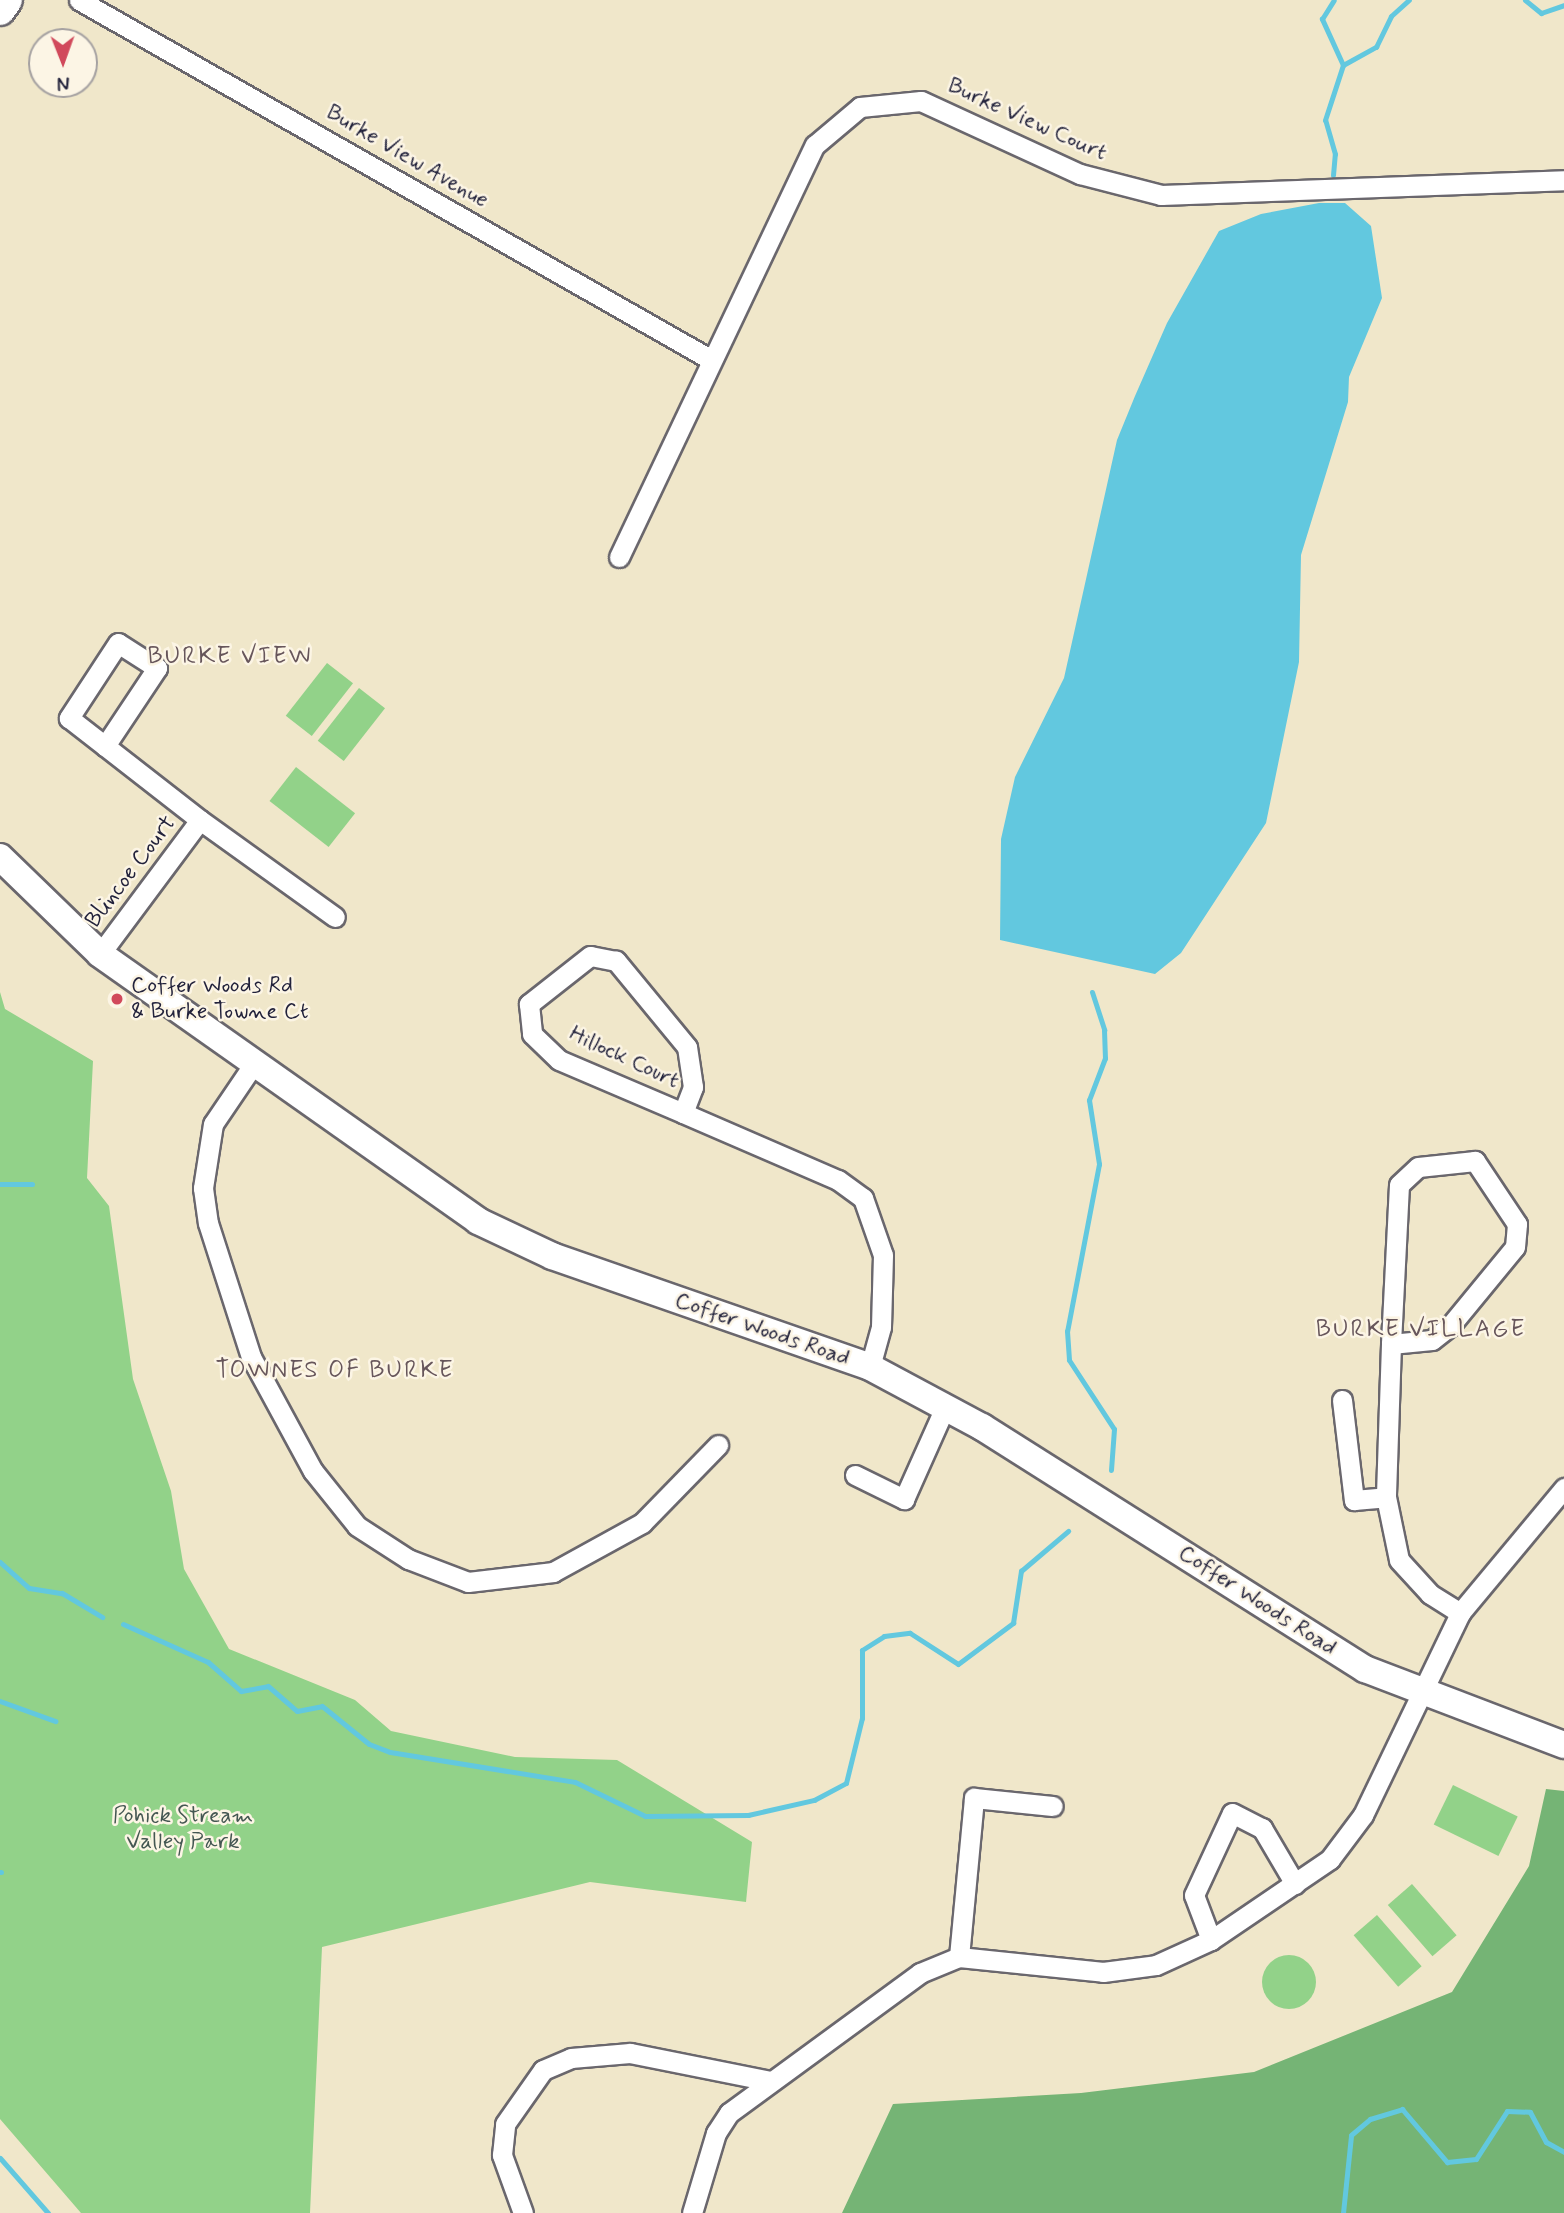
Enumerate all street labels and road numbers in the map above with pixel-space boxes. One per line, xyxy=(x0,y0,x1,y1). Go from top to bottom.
street label: Burke View Court xyxy=(944,73,1110,167)
street label: Burke View Avenue xyxy=(319,98,495,216)
street label: Blincoe Court xyxy=(80,811,182,933)
street label: Hillock Court xyxy=(562,1020,686,1096)
street label: Coffer Woods Road xyxy=(671,1287,853,1373)
street label: Coffer Woods Road xyxy=(1172,1539,1342,1663)

